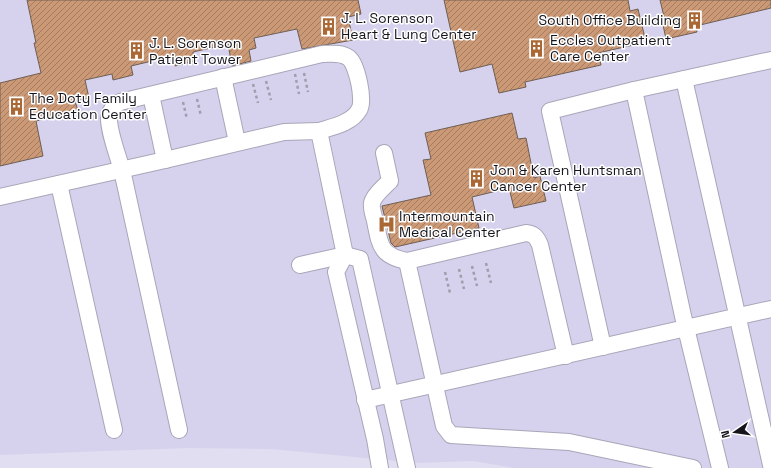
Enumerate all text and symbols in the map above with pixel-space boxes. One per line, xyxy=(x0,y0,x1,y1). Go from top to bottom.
place label: J. L. Sorenson Heart & Lung Center xyxy=(341,9,477,43)
building icon: South Office Building xyxy=(684,10,704,30)
place label: South Office Building xyxy=(538,11,681,29)
building icon: J. L. Sorenson Heart & Lung Center xyxy=(318,16,338,36)
place label: Eccles Outpatient Care Center xyxy=(550,31,671,65)
place label: J. L. Sorenson Patient Tower xyxy=(149,34,241,68)
building icon: Eccles Outpatient Care Center xyxy=(527,38,547,58)
building icon: J. L. Sorenson Patient Tower xyxy=(126,41,146,61)
place label: The Doty Family Education Center xyxy=(29,89,147,123)
building icon: The Doty Family Education Center xyxy=(6,96,26,116)
place label: Jon & Karen Huntsman Cancer Center xyxy=(490,161,642,195)
building icon: Jon & Karen Huntsman Cancer Center xyxy=(467,168,487,188)
place label: Intermountain Medical Center xyxy=(399,207,501,241)
hospital icon: Intermountain Medical Center xyxy=(376,214,396,234)
north arrow xyxy=(715,412,755,452)
text: N xyxy=(718,429,733,439)

